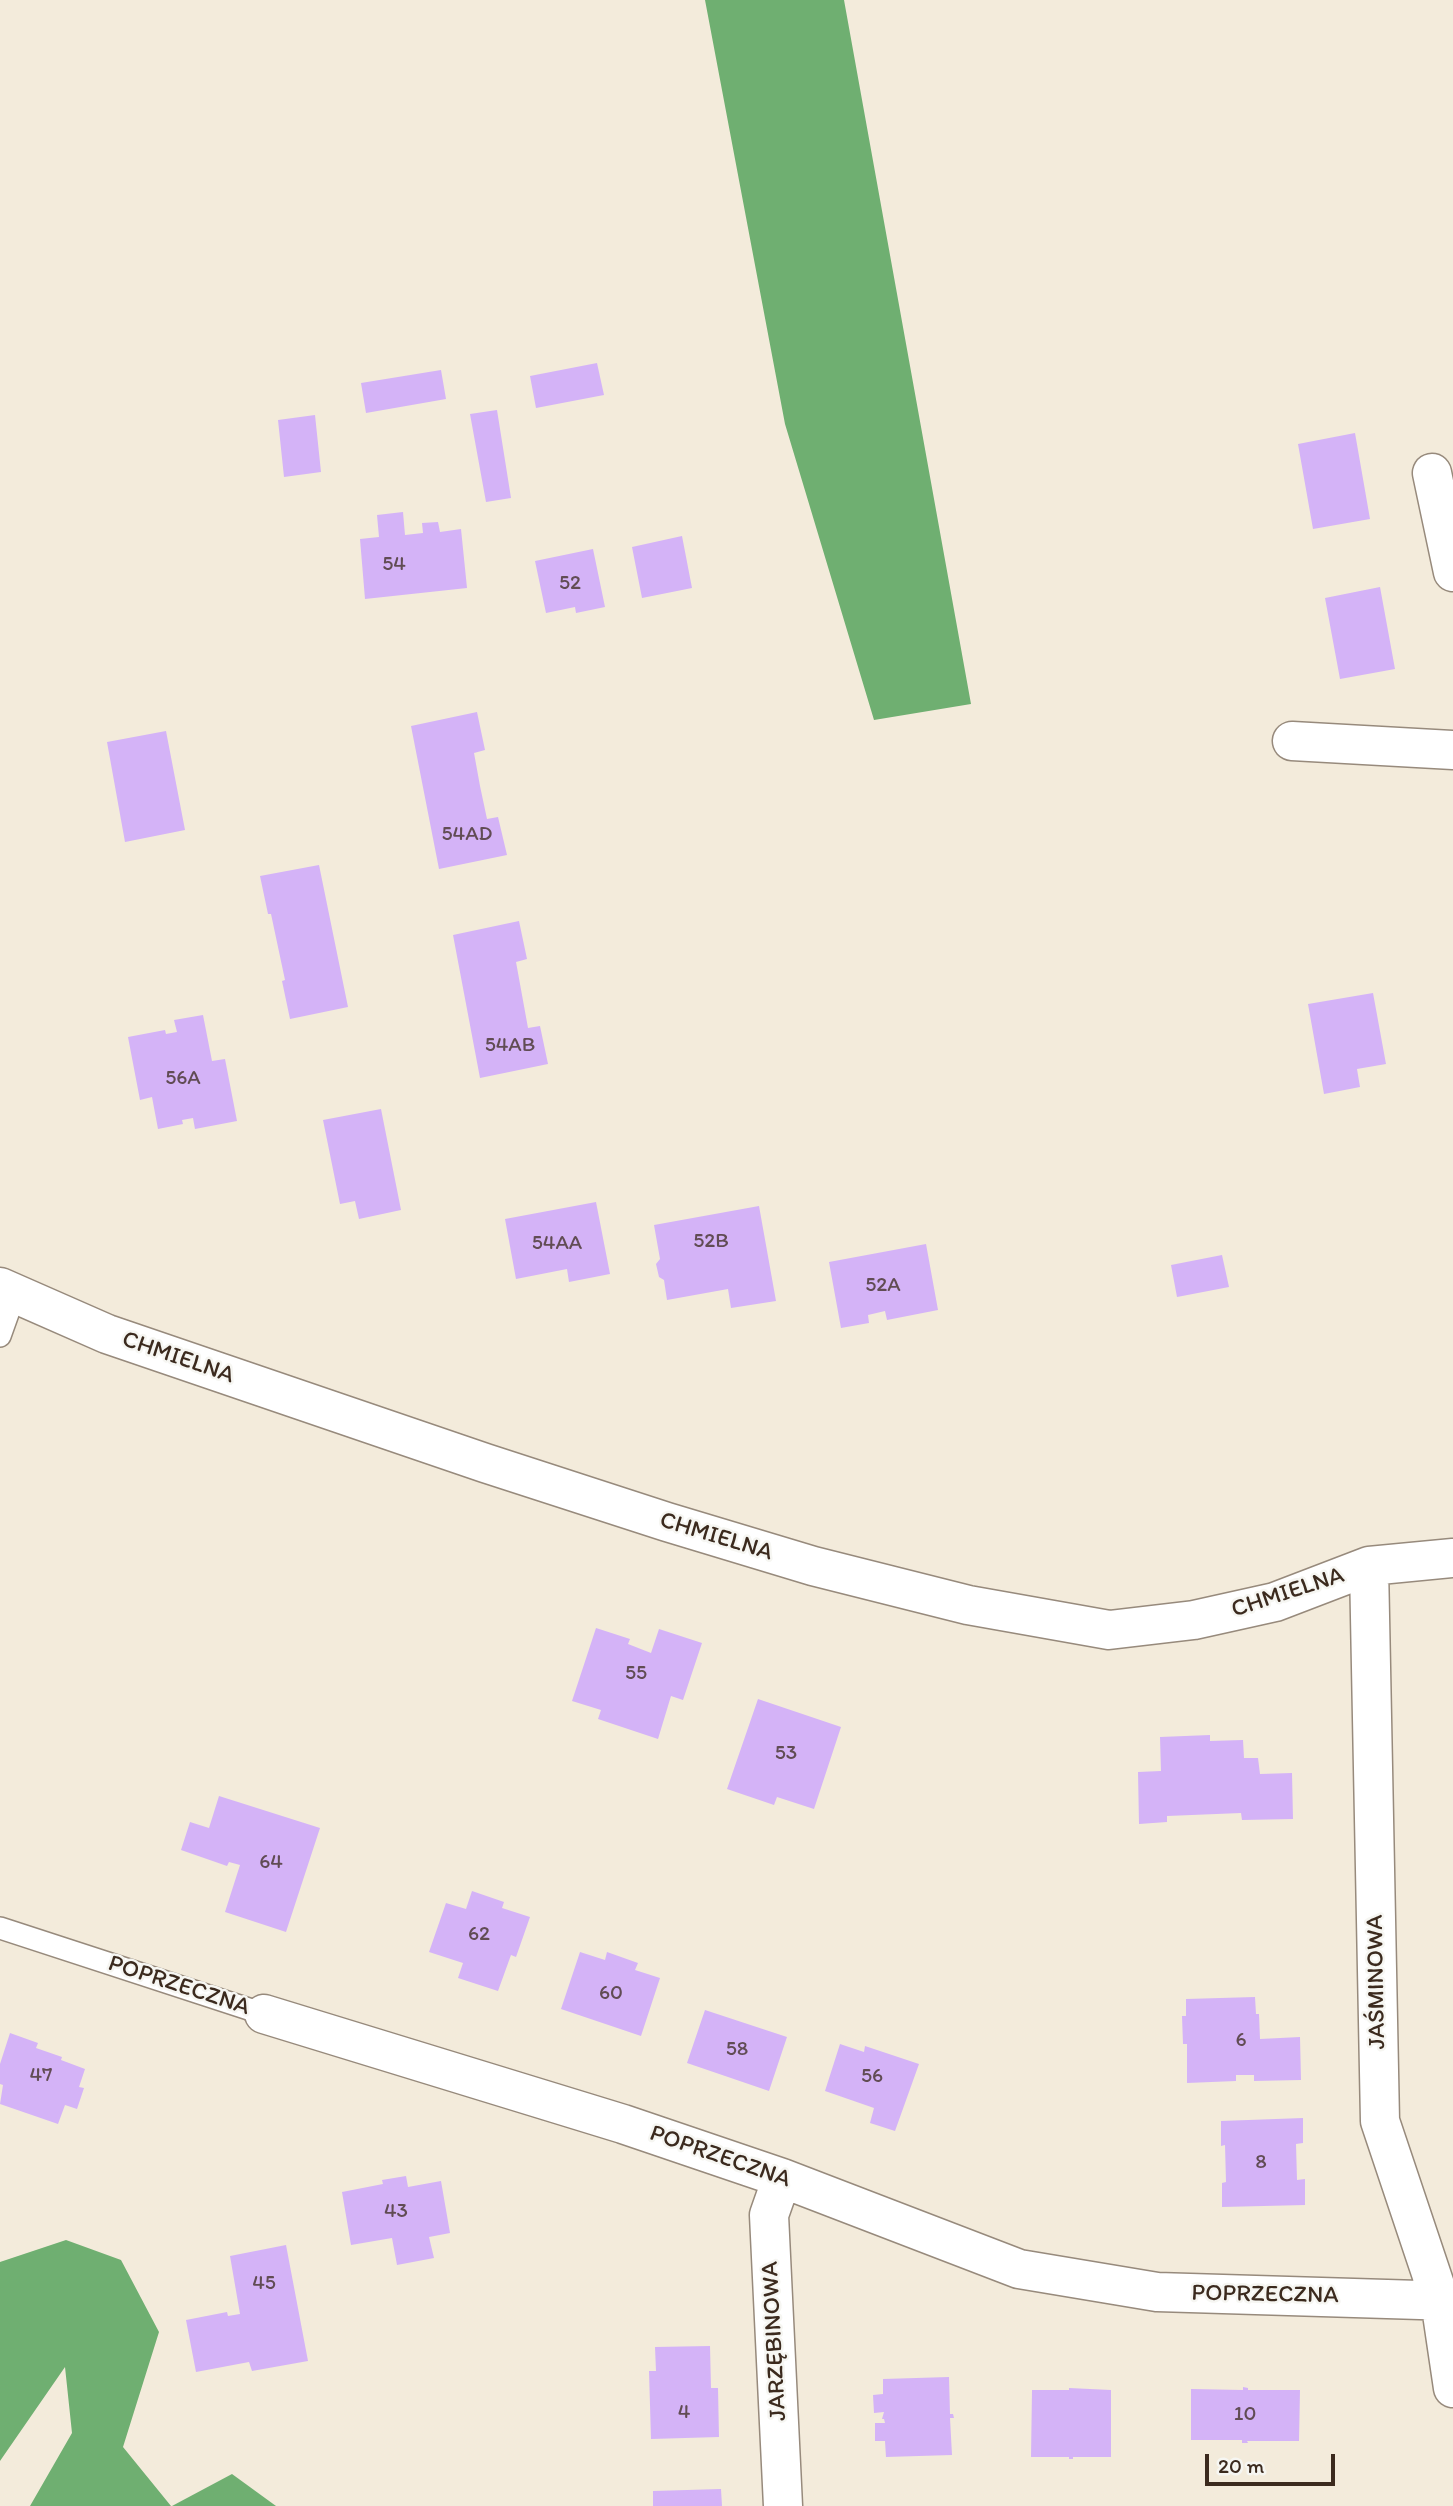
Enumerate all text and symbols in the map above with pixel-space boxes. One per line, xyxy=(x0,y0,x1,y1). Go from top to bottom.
house number: 54 xyxy=(382,552,406,578)
house number: 52 xyxy=(559,571,581,597)
house number: 54AD xyxy=(442,822,492,848)
house number: 54AB xyxy=(485,1033,535,1059)
house number: 56A xyxy=(165,1066,201,1092)
house number: 52B xyxy=(693,1229,729,1255)
house number: 54AA xyxy=(532,1231,582,1257)
house number: 52A xyxy=(865,1273,901,1299)
street label: CHMIELNA xyxy=(118,1325,238,1391)
street label: CHMIELNA xyxy=(656,1506,776,1568)
street label: CHMIELNA xyxy=(1228,1561,1348,1625)
house number: 55 xyxy=(625,1661,647,1687)
house number: 53 xyxy=(775,1741,797,1767)
house number: 64 xyxy=(259,1850,283,1876)
street label: JAŚMINOWA xyxy=(1361,1914,1393,2050)
house number: 62 xyxy=(468,1922,490,1948)
street label: POPRZECZNA xyxy=(104,1950,254,2022)
house number: 60 xyxy=(599,1981,623,2007)
house number: 6 xyxy=(1235,2028,1247,2054)
house number: 58 xyxy=(726,2037,748,2063)
house number: 47 xyxy=(29,2063,53,2089)
house number: 56 xyxy=(861,2064,883,2090)
street label: POPRZECZNA xyxy=(646,2119,794,2195)
house number: 8 xyxy=(1255,2150,1267,2176)
house number: 43 xyxy=(384,2199,408,2225)
street label: JARZĘBINOWA xyxy=(756,2261,794,2421)
house number: 45 xyxy=(252,2271,276,2297)
street label: POPRZECZNA xyxy=(1191,2279,1339,2311)
house number: 4 xyxy=(678,2400,690,2426)
house number: 10 xyxy=(1234,2402,1256,2428)
scale bar xyxy=(1208,2440,1338,2484)
text: 20 m xyxy=(1218,2453,1264,2478)

